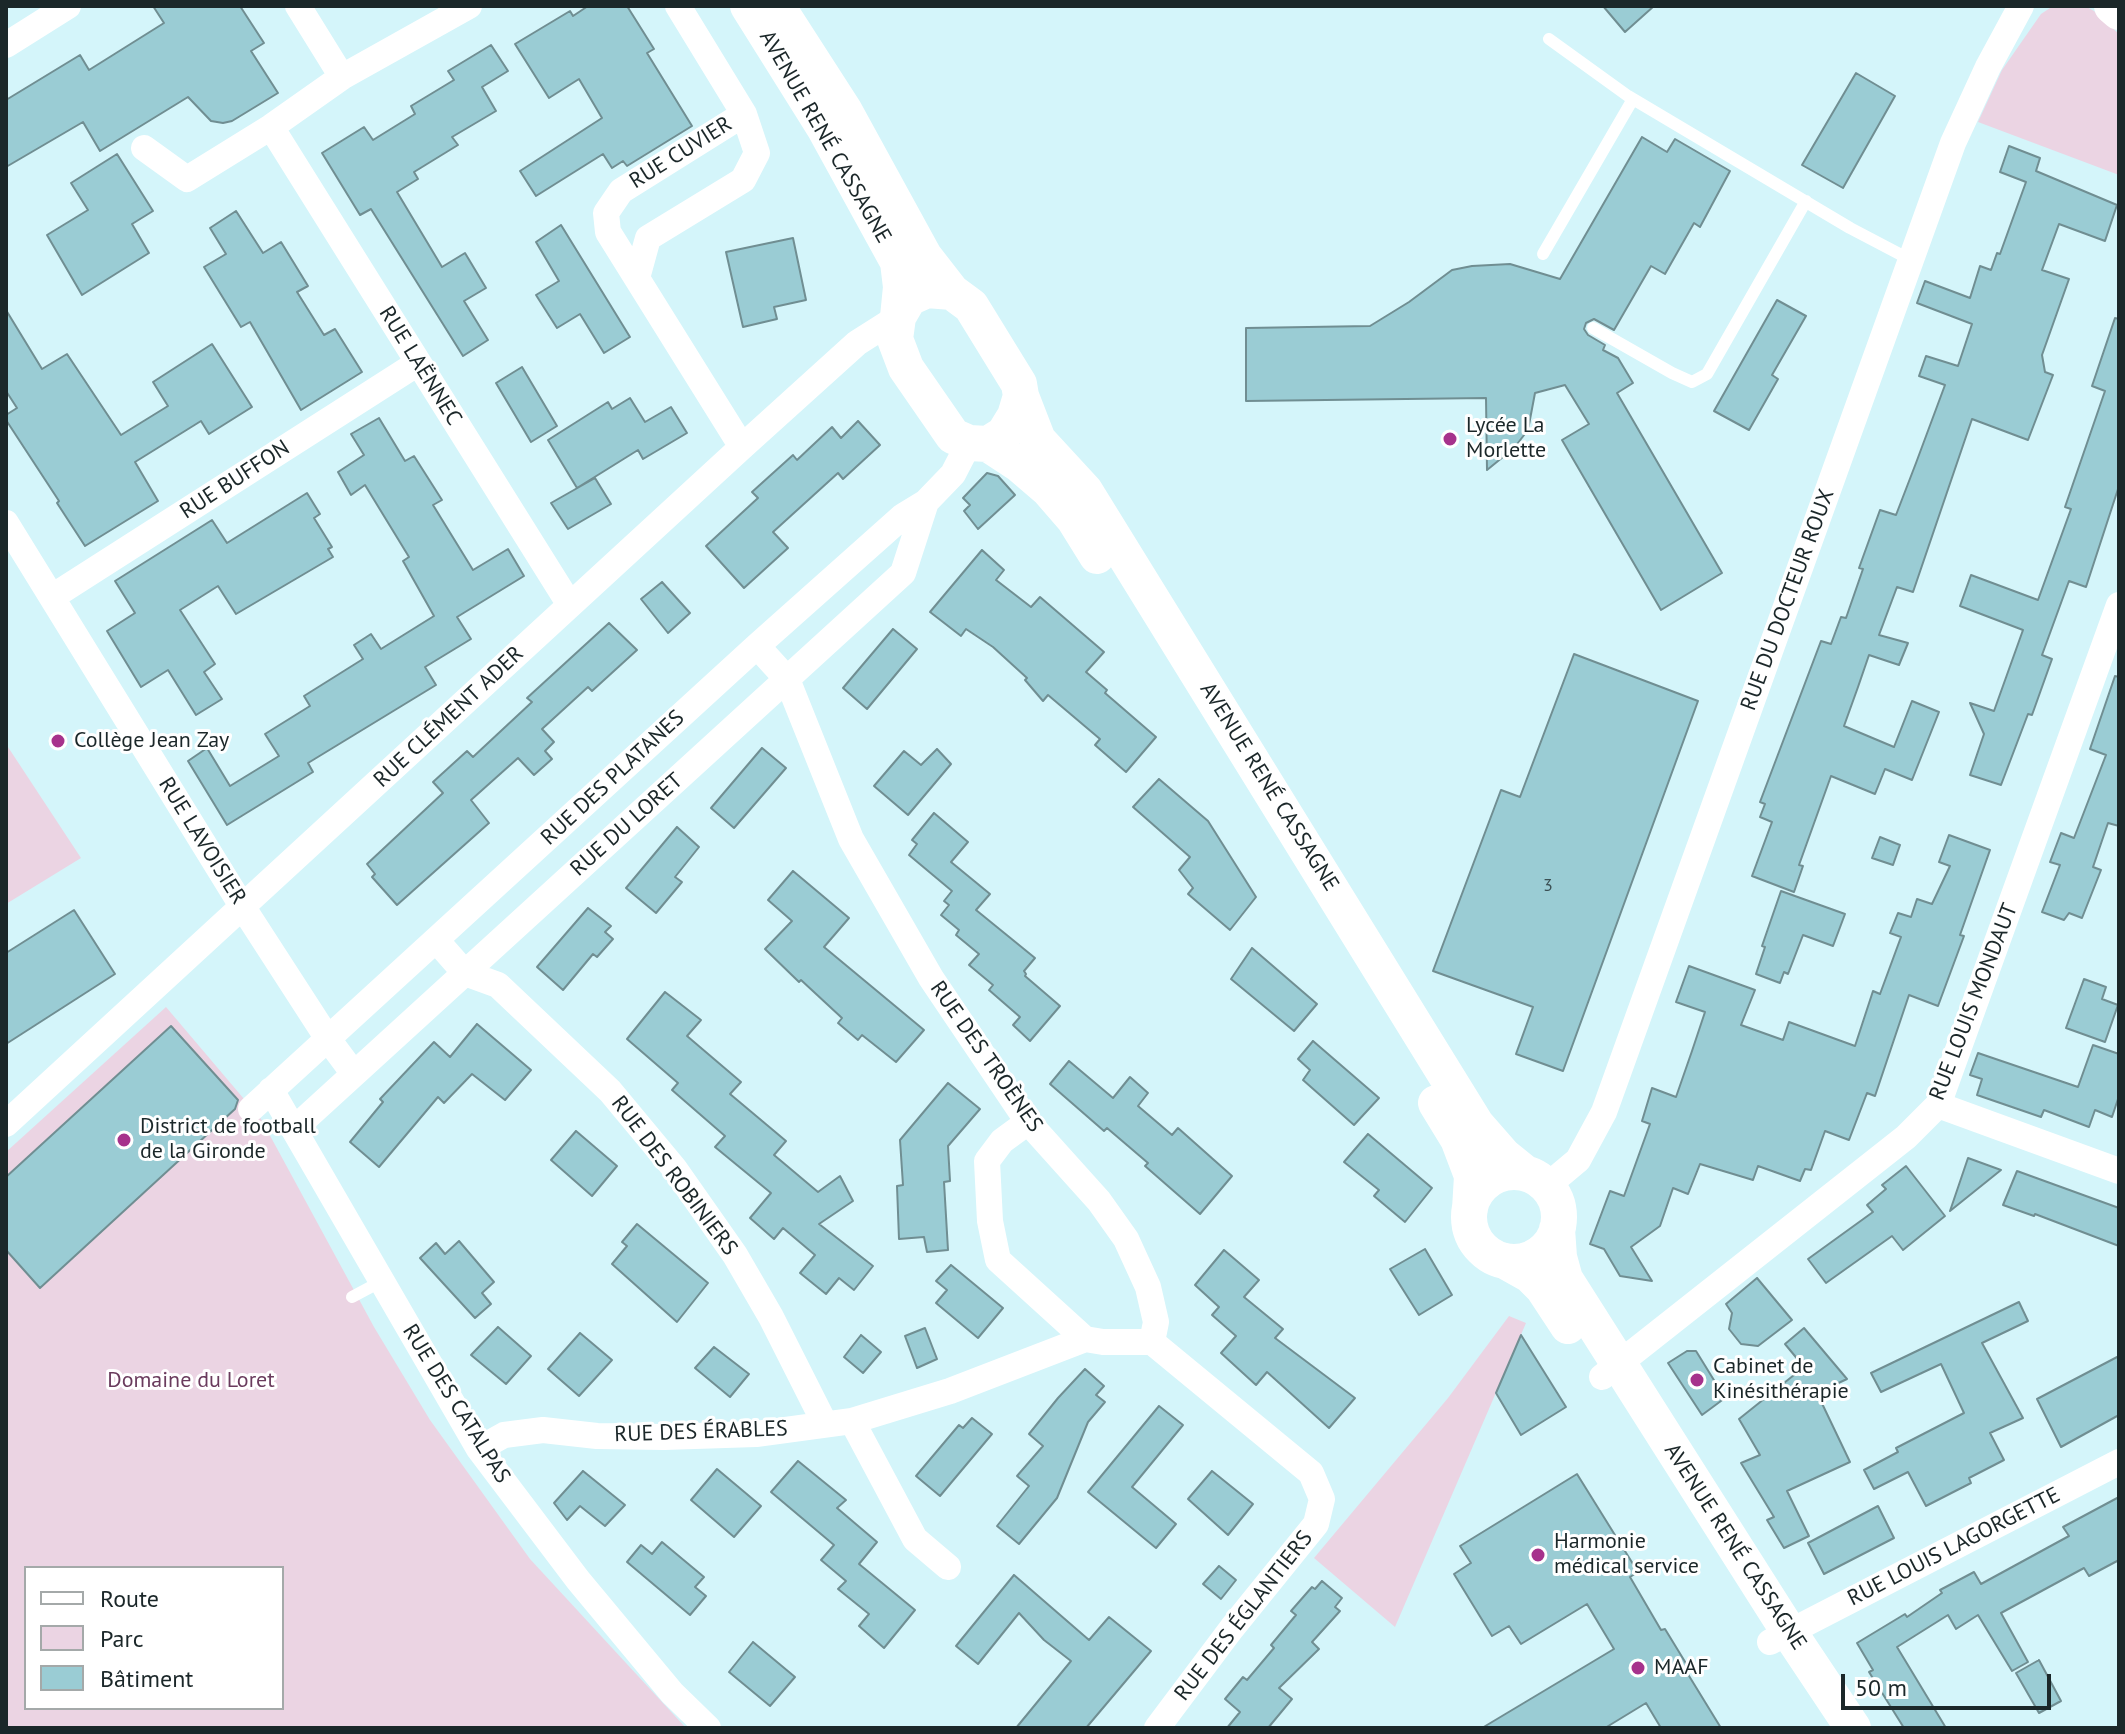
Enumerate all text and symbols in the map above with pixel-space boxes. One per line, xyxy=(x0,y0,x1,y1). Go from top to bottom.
street label: AVENUE RENÉ CASSAGNE xyxy=(753,26,897,248)
street label: RUE CUVIER xyxy=(625,111,737,195)
street label: RUE LAËNNEC xyxy=(373,302,467,430)
place label: Lycée La Morlette xyxy=(1466,413,1546,464)
marker: Lycée La Morlette xyxy=(1441,430,1459,448)
street label: RUE BUFFON xyxy=(175,435,295,525)
street label: RUE DU DOCTEUR ROUX xyxy=(1736,486,1840,714)
street label: RUE CLÉMENT ADER xyxy=(369,641,529,793)
street label: AVENUE RENÉ CASSAGNE xyxy=(1194,678,1344,896)
street label: RUE DES PLATANES xyxy=(536,705,690,851)
place label: Collège Jean Zay xyxy=(74,728,229,754)
marker: Collège Jean Zay xyxy=(49,732,67,750)
street label: RUE DU LORET xyxy=(565,768,689,882)
street label: RUE LAVOISIER xyxy=(152,773,252,909)
house number: 3 xyxy=(1543,875,1553,897)
street label: RUE LOUIS MONDAUT xyxy=(1924,900,2024,1104)
street label: RUE DES TROÈNES xyxy=(924,976,1048,1138)
street label: RUE DES ROBINIERS xyxy=(605,1091,743,1261)
place label: District de football de la Gironde xyxy=(140,1114,316,1166)
marker: District de football de la Gironde xyxy=(115,1131,133,1149)
street label: RUE DES CATALPAS xyxy=(396,1320,516,1488)
place label: Cabinet de Kinésithérapie xyxy=(1713,1354,1849,1406)
park label: Domaine du Loret xyxy=(107,1368,275,1394)
marker: Cabinet de Kinésithérapie xyxy=(1688,1371,1706,1389)
street label: RUE DES ÉRABLES xyxy=(614,1416,788,1448)
street label: AVENUE RENÉ CASSAGNE xyxy=(1658,1439,1812,1655)
street label: RUE LOUIS LAGORGETTE xyxy=(1843,1482,2065,1612)
street label: RUE DES ÉGLANTIERS xyxy=(1169,1526,1319,1706)
place label: Harmonie médical service xyxy=(1554,1529,1699,1580)
marker: Harmonie médical service xyxy=(1529,1546,1547,1564)
legend xyxy=(24,1566,284,1710)
text: Route xyxy=(100,1583,159,1614)
text: Parc xyxy=(100,1623,143,1654)
place label: MAAF xyxy=(1654,1655,1709,1681)
scale bar xyxy=(1845,1658,2055,1708)
marker: MAAF xyxy=(1629,1659,1647,1677)
text: Bâtiment xyxy=(100,1663,193,1694)
text: 50 m xyxy=(1855,1672,1907,1703)

